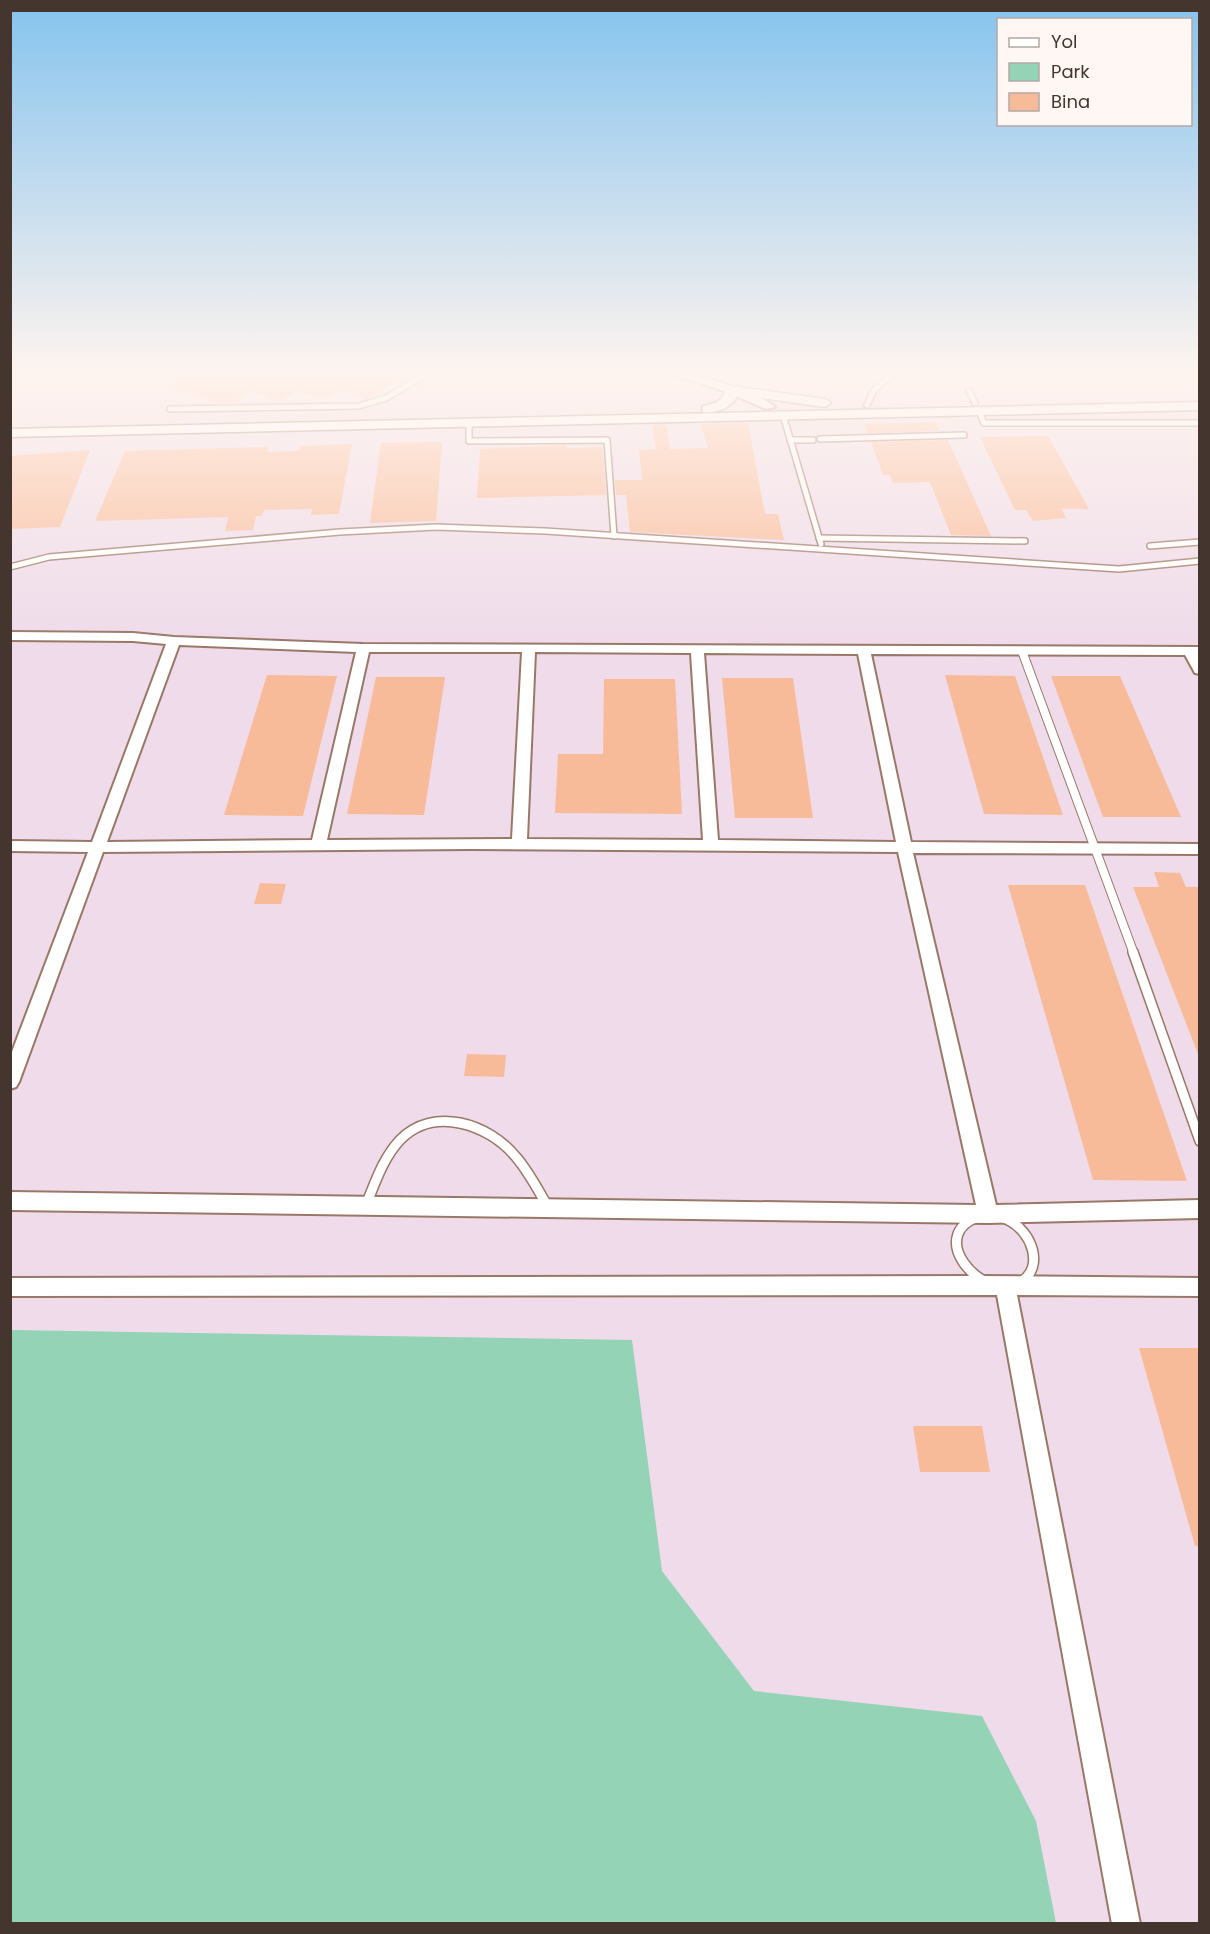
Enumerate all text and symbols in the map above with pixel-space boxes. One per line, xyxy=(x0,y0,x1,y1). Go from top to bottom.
legend xyxy=(997,18,1192,126)
text: Yol xyxy=(1051,29,1077,54)
text: Park xyxy=(1051,59,1090,84)
text: Bina xyxy=(1051,89,1090,114)

